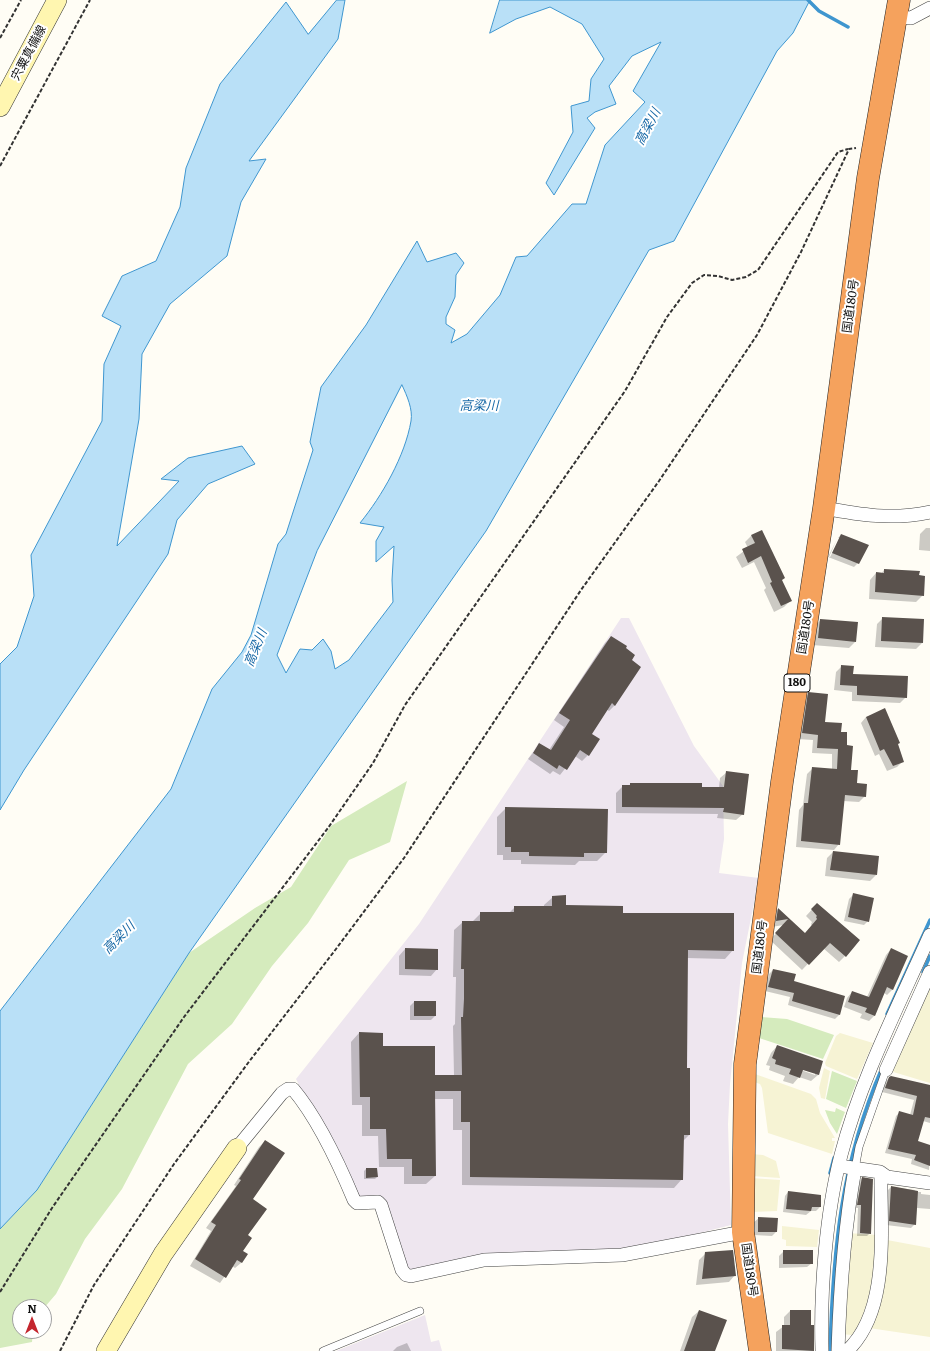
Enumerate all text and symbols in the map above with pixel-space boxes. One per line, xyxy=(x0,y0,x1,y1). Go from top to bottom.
street label: 宍粟真備線 xyxy=(9,23,49,83)
water label: 高梁川 xyxy=(632,106,664,148)
street label: 国道180号 xyxy=(840,278,862,334)
water label: 高梁川 xyxy=(460,398,498,414)
street label: 国道180号 xyxy=(795,599,817,655)
water label: 高梁川 xyxy=(241,627,271,669)
road number: 180 xyxy=(784,674,810,692)
water label: 高梁川 xyxy=(100,919,138,957)
street label: 国道180号 xyxy=(750,919,770,975)
street label: 国道180号 xyxy=(738,1242,760,1298)
north arrow xyxy=(12,1299,52,1339)
text: N xyxy=(27,1300,37,1316)

